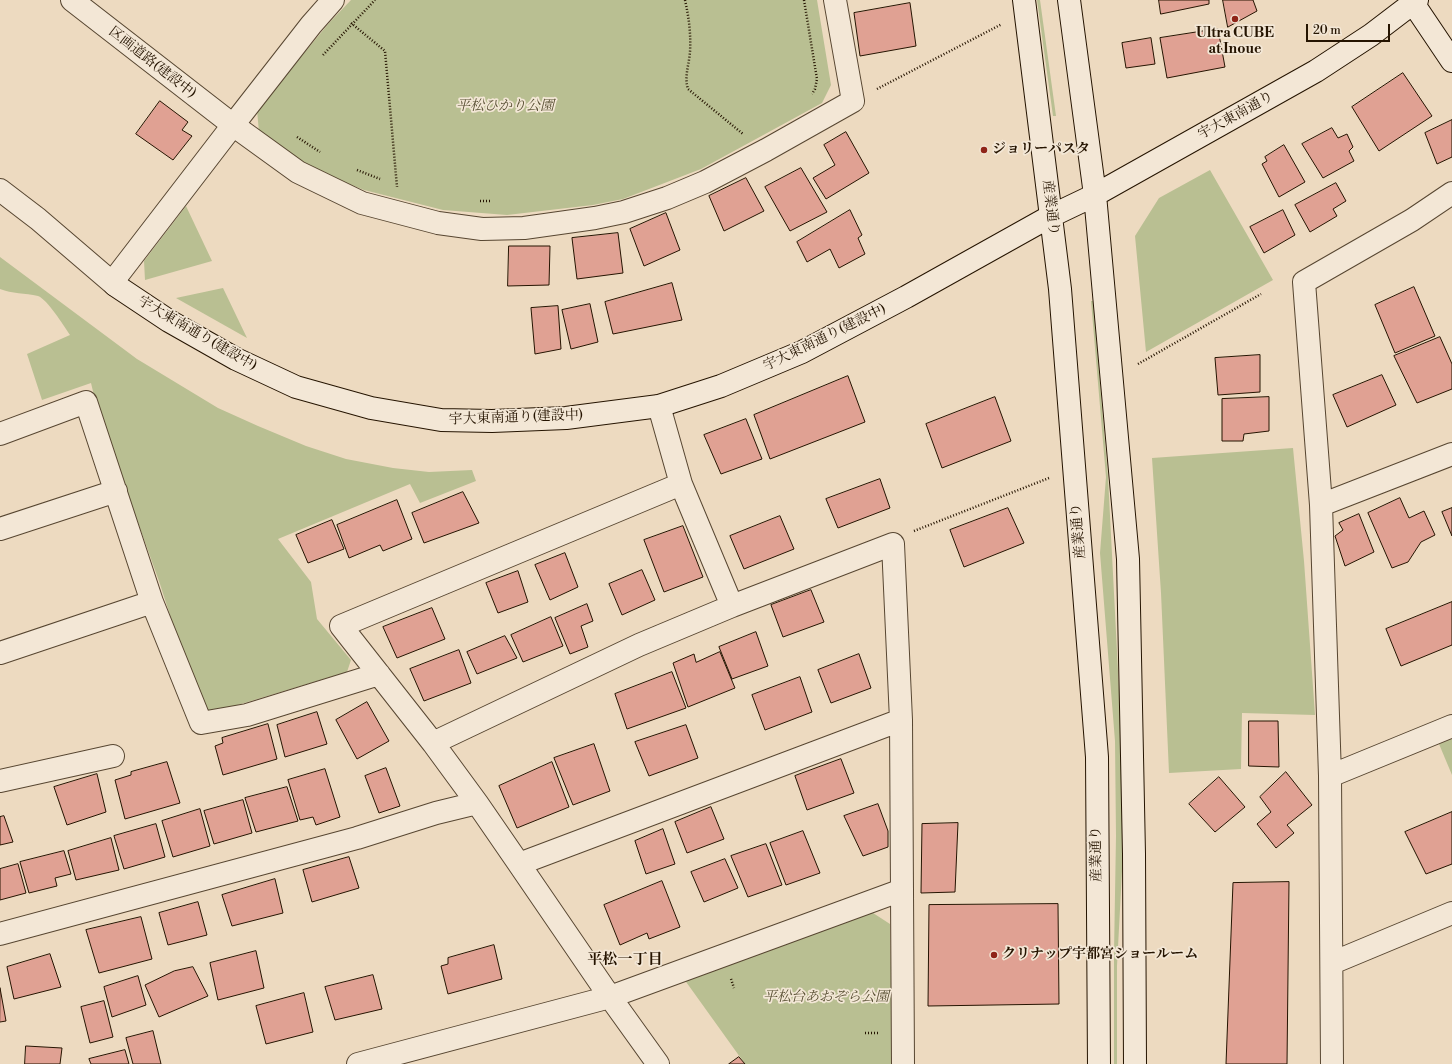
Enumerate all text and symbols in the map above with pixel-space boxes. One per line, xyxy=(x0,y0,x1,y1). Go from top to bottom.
marker: Ultra CUBE at Inoue xyxy=(1230,14,1240,24)
scale bar xyxy=(1308,16,1392,42)
text: 20 m xyxy=(1313,23,1341,38)
street label: 区画道路(建設中) xyxy=(105,24,199,102)
place label: Ultra CUBE at Inoue xyxy=(1196,26,1274,58)
street label: 宇大東南通り xyxy=(1195,88,1277,144)
park label: 平松ひかり公園 xyxy=(456,99,554,115)
place label: ジョリーパスタ xyxy=(992,142,1090,158)
marker: ジョリーパスタ xyxy=(979,145,989,155)
street label: 産業通り xyxy=(1038,179,1062,237)
street label: 宇大東南通り(建設中) xyxy=(134,293,260,375)
street label: 宇大東南通り(建設中) xyxy=(761,301,889,375)
street label: 宇大東南通り(建設中) xyxy=(448,407,584,429)
street label: 産業通り xyxy=(1068,502,1090,560)
street label: 産業通り xyxy=(1088,826,1106,882)
place label: クリナップ宇都宮ショールーム xyxy=(1002,947,1198,963)
marker: クリナップ宇都宮ショールーム xyxy=(989,950,999,960)
district label: 平松一丁目 xyxy=(588,951,662,969)
park label: 平松台あおぞら公園 xyxy=(763,990,889,1006)

